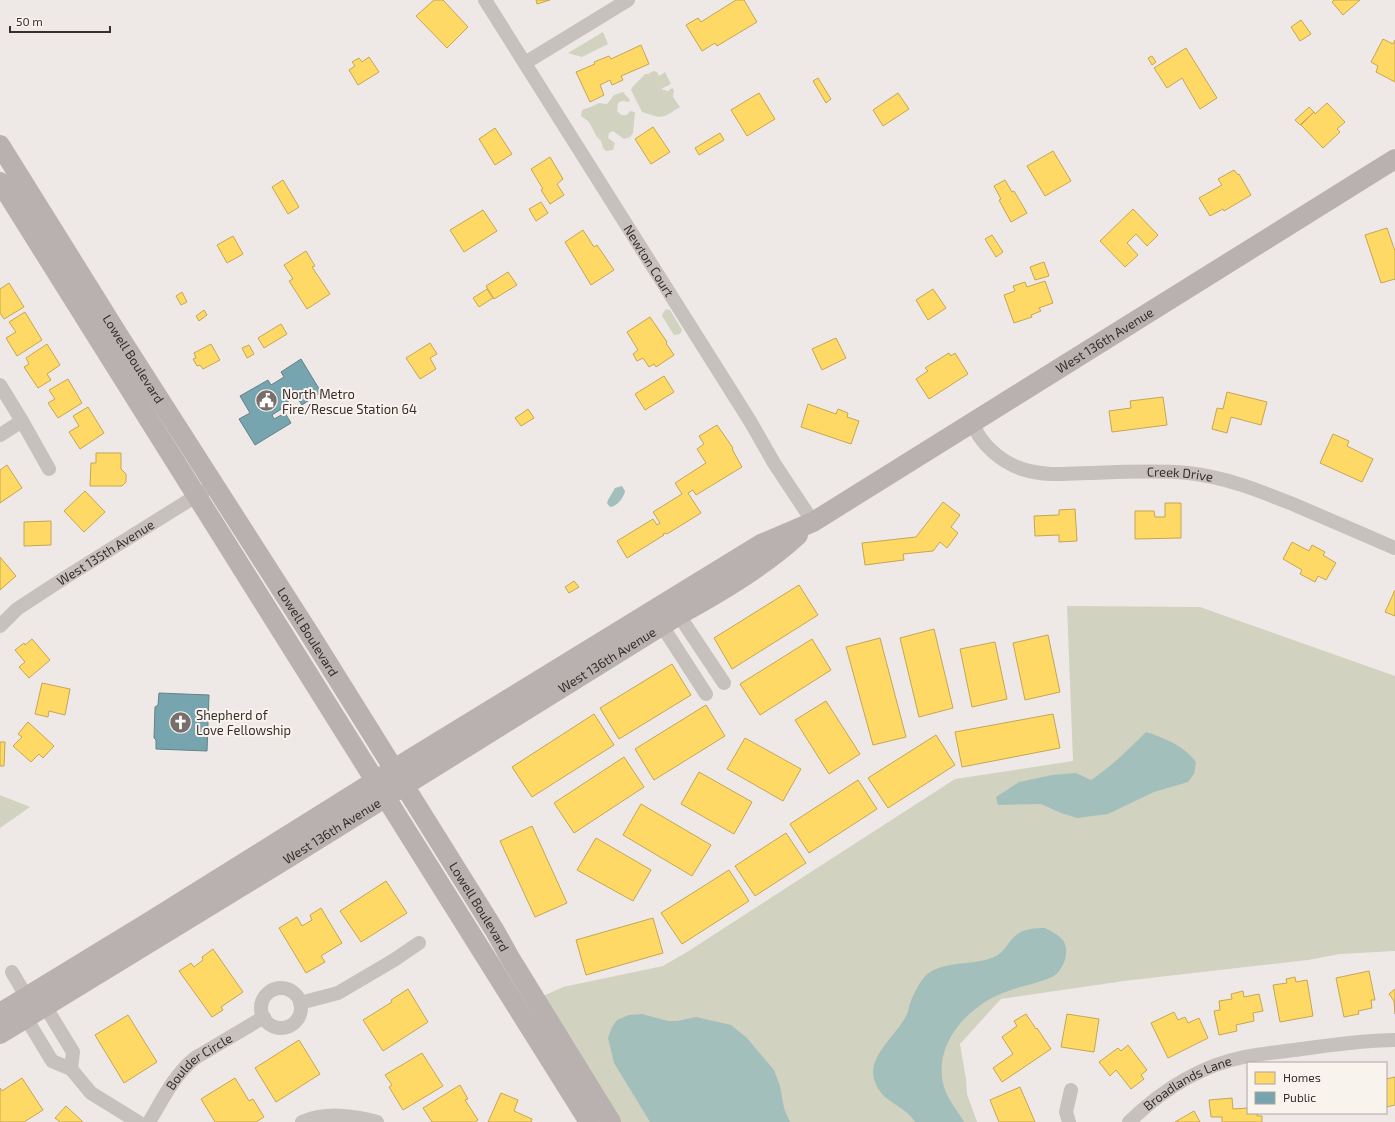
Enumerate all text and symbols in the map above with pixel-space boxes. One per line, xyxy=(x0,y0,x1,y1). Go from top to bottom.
scale bar xyxy=(10,8,110,34)
text: 50 m xyxy=(16,14,43,28)
street label: Newton Court xyxy=(620,222,678,300)
street label: West 136th Avenue xyxy=(1053,304,1156,377)
street label: Lowell Boulevard xyxy=(99,311,168,406)
place label: North Metro Fire/Rescue Station 64 xyxy=(282,386,417,417)
public building icon: North Metro Fire/Rescue Station 64 xyxy=(253,388,279,414)
street label: Creek Drive xyxy=(1147,463,1215,485)
street label: West 135th Avenue xyxy=(54,516,157,589)
street label: Lowell Boulevard xyxy=(274,584,342,679)
street label: West 136th Avenue xyxy=(555,623,659,696)
place label: Shepherd of Love Fellowship xyxy=(196,707,291,738)
church icon: Shepherd of Love Fellowship xyxy=(168,709,194,735)
street label: West 136th Avenue xyxy=(280,794,384,867)
street label: Lowell Boulevard xyxy=(446,859,513,954)
street label: Boulder Circle xyxy=(162,1030,235,1093)
street label: Broadlands Lane xyxy=(1140,1052,1233,1114)
legend xyxy=(1247,1062,1387,1114)
text: Homes xyxy=(1283,1070,1321,1084)
text: Public xyxy=(1283,1090,1316,1104)

